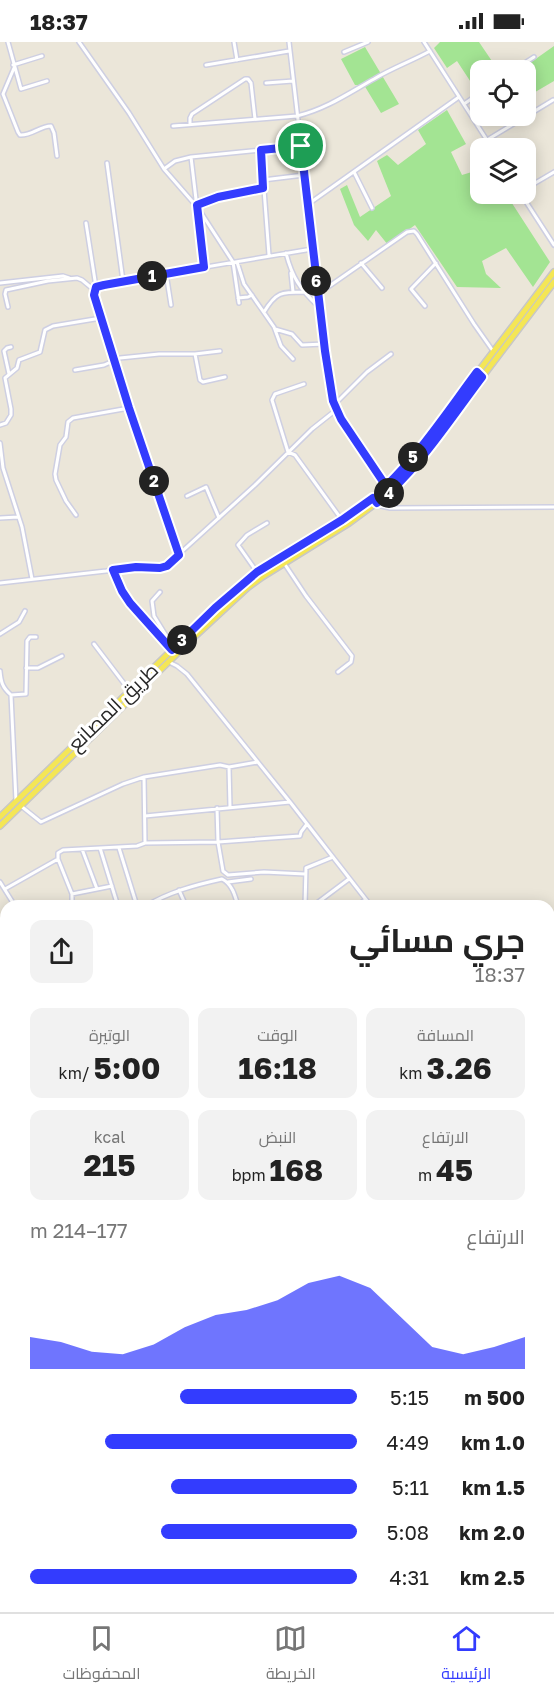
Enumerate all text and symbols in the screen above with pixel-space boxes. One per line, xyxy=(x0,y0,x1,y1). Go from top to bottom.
text: 18:37 xyxy=(30,8,88,35)
map controls xyxy=(470,60,536,204)
button: locate xyxy=(470,60,536,126)
pin xyxy=(275,120,326,171)
icon: arrive xyxy=(284,129,317,162)
button: layers xyxy=(470,138,536,204)
pin: 1 xyxy=(137,261,167,291)
text: 1 xyxy=(148,266,156,286)
pin: 6 xyxy=(301,266,331,296)
text: 6 xyxy=(311,271,321,291)
pin: 5 xyxy=(398,442,428,472)
text: 5 xyxy=(408,447,418,467)
pin: 2 xyxy=(139,466,169,496)
text: 2 xyxy=(149,471,159,491)
pin: 4 xyxy=(374,478,404,508)
text: 4 xyxy=(384,483,394,503)
pin: 3 xyxy=(167,625,197,655)
text: 3 xyxy=(177,630,187,650)
street label: طريق المصانع xyxy=(62,657,164,757)
button: share xyxy=(30,920,93,983)
text: جري مسائي xyxy=(349,920,525,959)
text: 18:37 xyxy=(475,962,525,986)
text: الوتيرة xyxy=(89,1025,130,1045)
text: الوقت xyxy=(257,1025,298,1045)
text: المسافة xyxy=(417,1025,474,1045)
text: 5:00 xyxy=(93,1050,160,1086)
text: 16:18 xyxy=(238,1050,317,1086)
text: 3.26 xyxy=(426,1050,492,1086)
text: /km xyxy=(59,1063,93,1083)
text: km xyxy=(399,1063,426,1083)
text: kcal xyxy=(94,1127,125,1147)
text: النبض xyxy=(259,1127,296,1147)
text: الارتفاع xyxy=(422,1127,469,1147)
text: 215 xyxy=(83,1147,136,1183)
text: 168 xyxy=(270,1152,323,1188)
text: 45 xyxy=(436,1152,473,1188)
text: bpm xyxy=(232,1165,270,1185)
text: m xyxy=(418,1165,436,1185)
text: 177–214 m xyxy=(30,1218,128,1242)
text: الارتفاع xyxy=(466,1224,525,1248)
text: 5:15 xyxy=(390,1385,429,1409)
text: 500 m xyxy=(464,1385,525,1409)
text: 4:49 xyxy=(387,1430,429,1454)
text: 1.0 km xyxy=(461,1430,525,1454)
text: 5:11 xyxy=(392,1475,429,1499)
text: 1.5 km xyxy=(462,1475,525,1499)
text: 5:08 xyxy=(387,1520,429,1544)
text: 2.0 km xyxy=(459,1520,525,1544)
text: 4:31 xyxy=(389,1565,429,1589)
text: 2.5 km xyxy=(460,1565,525,1589)
tab: المحفوظات xyxy=(63,1622,141,1688)
tab: الخريطة xyxy=(266,1622,316,1688)
tab: الرئيسية xyxy=(441,1622,491,1688)

